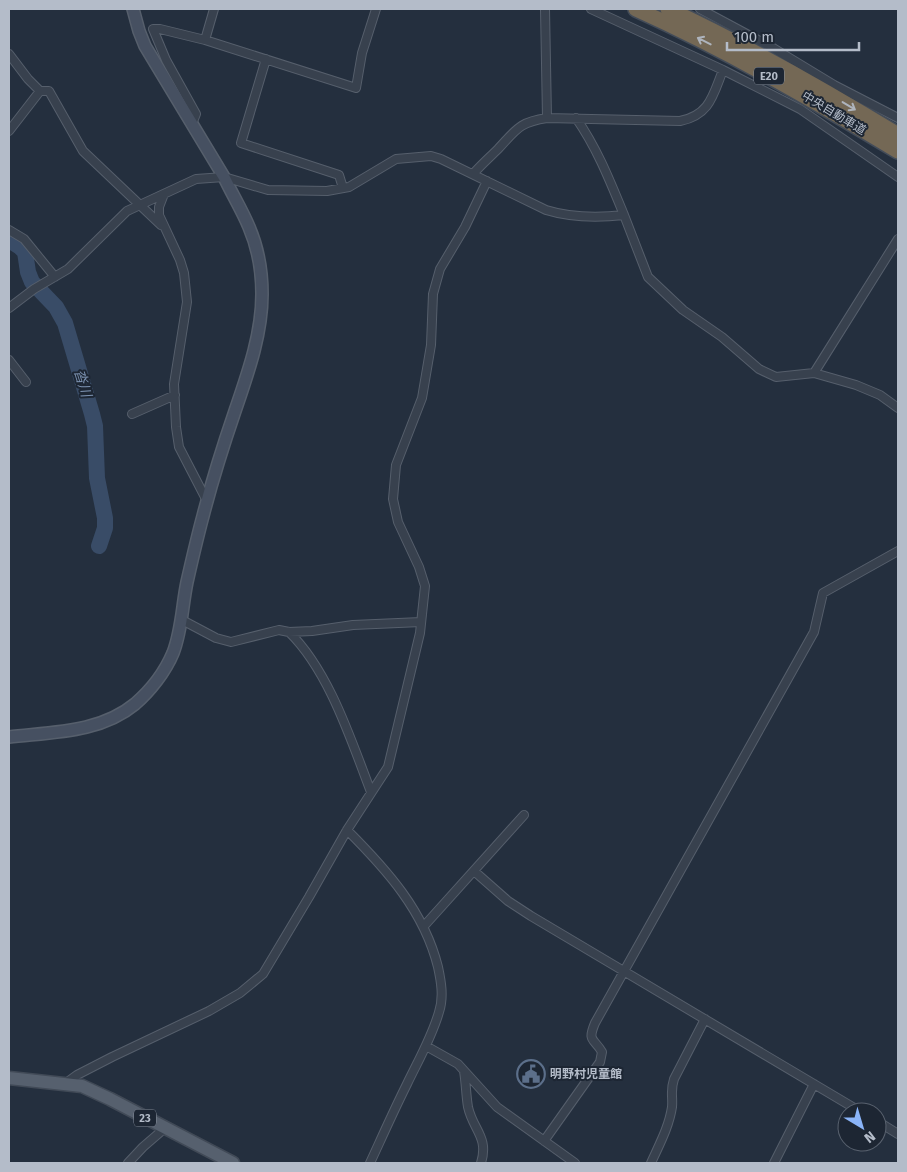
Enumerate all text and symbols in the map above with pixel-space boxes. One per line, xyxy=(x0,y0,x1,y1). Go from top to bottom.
scale bar xyxy=(727,20,860,52)
text: 100 m xyxy=(734,28,774,46)
one-way arrow xyxy=(697,36,712,45)
road number: E20 xyxy=(754,68,784,84)
street label: 中央自動車道 xyxy=(800,88,868,138)
one-way arrow xyxy=(842,101,856,111)
water label: 沓川 xyxy=(70,367,95,401)
public building icon: 明野村児童館 xyxy=(516,1059,546,1089)
place label: 明野村児童館 xyxy=(550,1067,622,1081)
north arrow xyxy=(837,1102,887,1152)
road number: 23 xyxy=(134,1110,156,1126)
text: N xyxy=(861,1127,879,1146)

